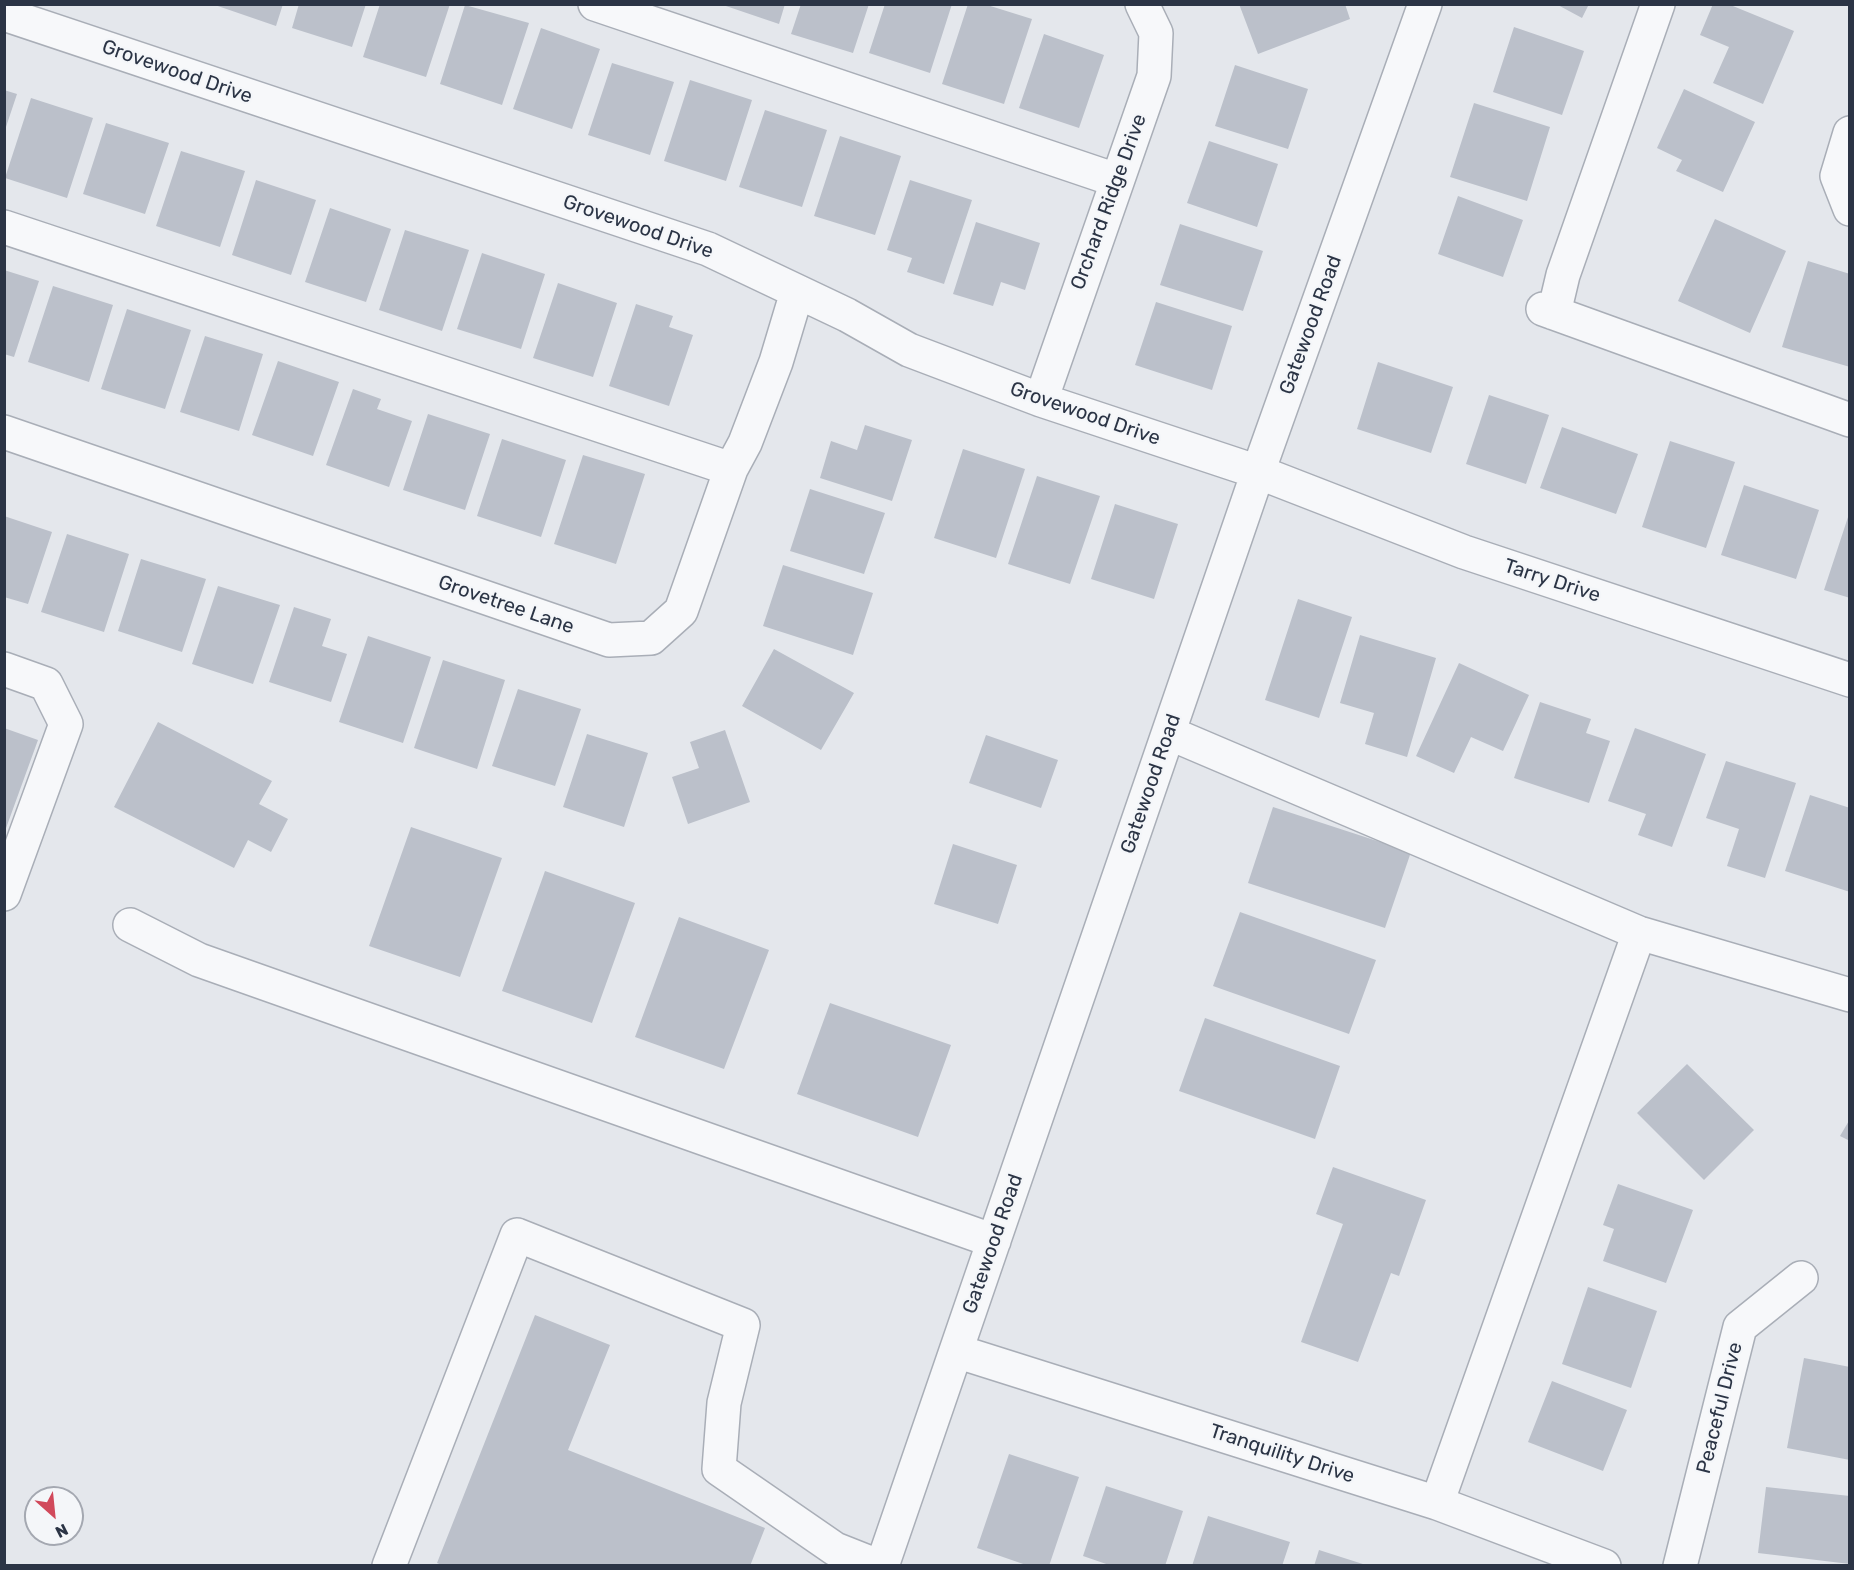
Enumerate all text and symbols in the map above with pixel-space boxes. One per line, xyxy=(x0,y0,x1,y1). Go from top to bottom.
street label: Grovewood Drive xyxy=(99,35,255,109)
street label: Orchard Ridge Drive xyxy=(1066,111,1152,293)
street label: Grovewood Drive xyxy=(560,190,716,264)
street label: Gatewood Road xyxy=(1275,252,1347,398)
street label: Grovewood Drive xyxy=(1007,377,1163,451)
street label: Tarry Drive xyxy=(1501,554,1603,608)
street label: Grovetree Lane xyxy=(435,571,577,639)
street label: Gatewood Road xyxy=(1116,711,1186,857)
street label: Gatewood Road xyxy=(958,1171,1028,1317)
street label: Peaceful Drive xyxy=(1692,1340,1748,1476)
street label: Tranquility Drive xyxy=(1207,1419,1357,1489)
north arrow xyxy=(24,1486,84,1546)
text: N xyxy=(52,1520,71,1542)

